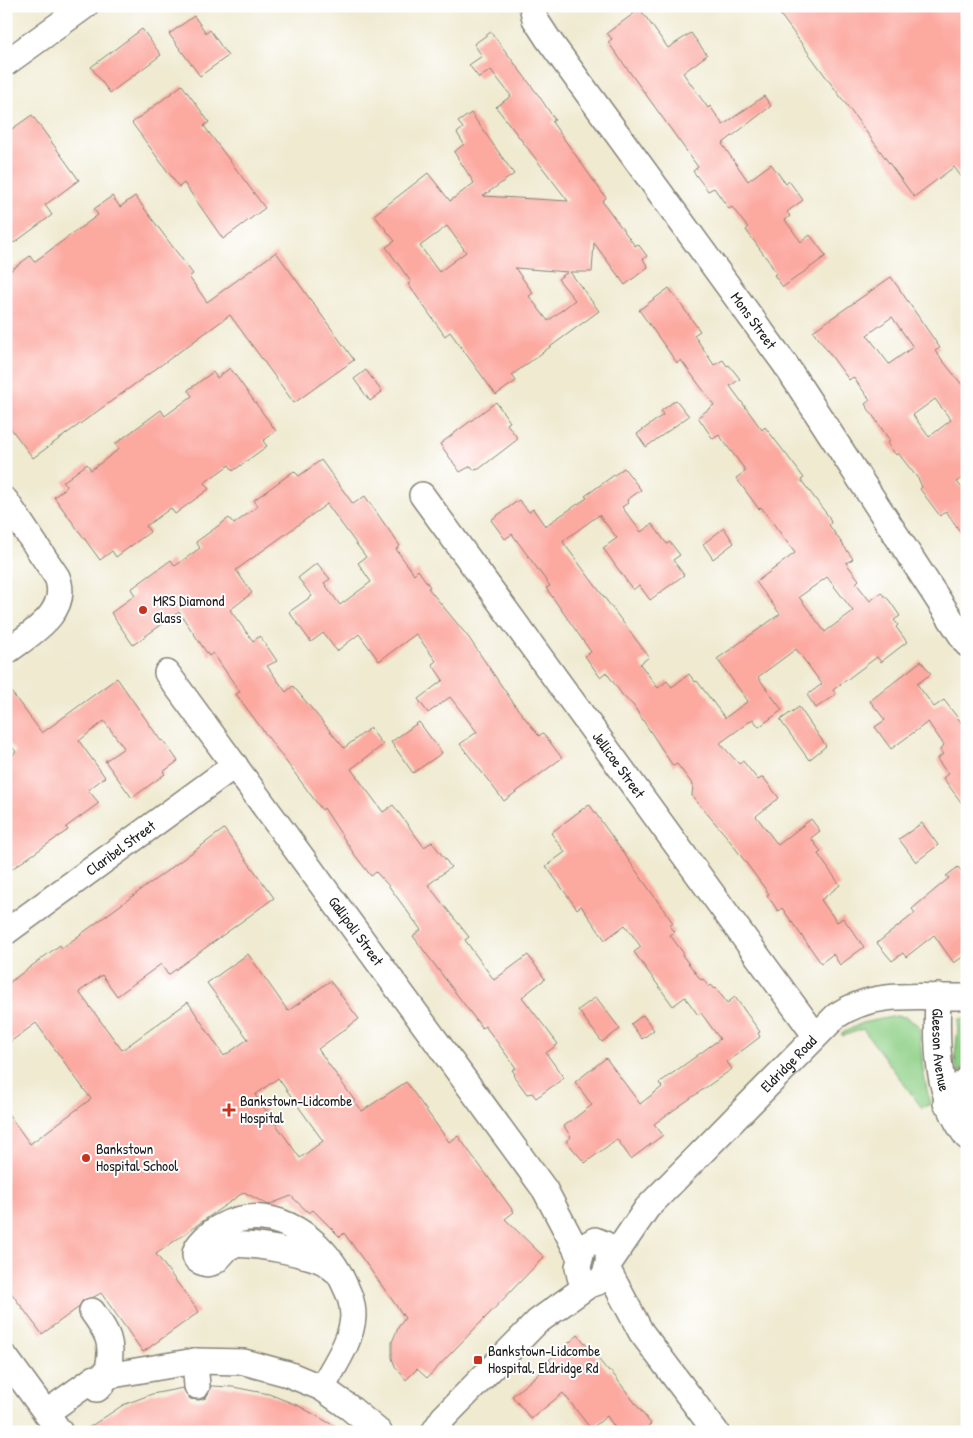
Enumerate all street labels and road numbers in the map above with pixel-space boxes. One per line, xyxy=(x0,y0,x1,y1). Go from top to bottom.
street label: Mons Street xyxy=(726,288,782,354)
street label: Jellicoe Street xyxy=(588,727,651,803)
street label: Claribel Street xyxy=(81,815,160,881)
street label: Gallipoli Street xyxy=(324,892,389,971)
street label: Gleeson Avenue xyxy=(927,1008,955,1094)
street label: Eldridge Road xyxy=(755,1031,821,1097)

